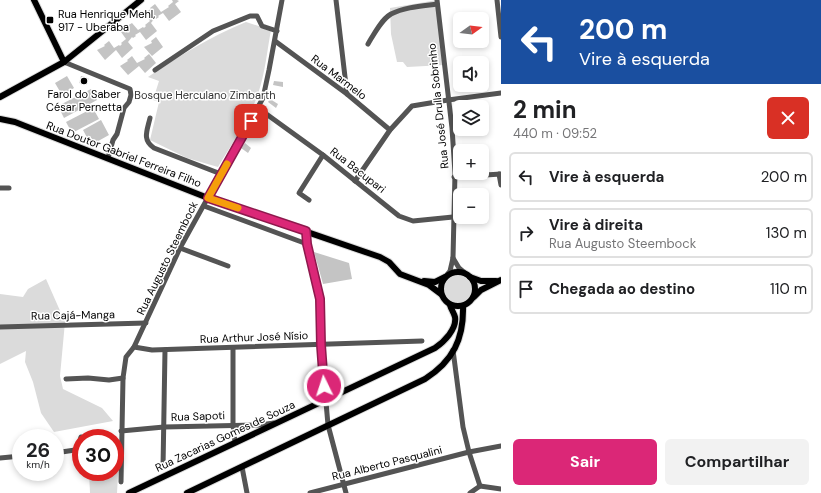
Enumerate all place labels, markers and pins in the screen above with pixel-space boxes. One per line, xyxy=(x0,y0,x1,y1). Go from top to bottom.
place label: Rua Henrique Mehl, 917 - Uberaba xyxy=(58,7,155,34)
marker: Rua Henrique Mehl, 917 - Uberaba xyxy=(45,15,55,25)
marker: Farol do Saber César Pernetta xyxy=(79,76,89,86)
place label: Farol do Saber César Pernetta xyxy=(46,87,122,114)
pin xyxy=(234,104,268,138)

